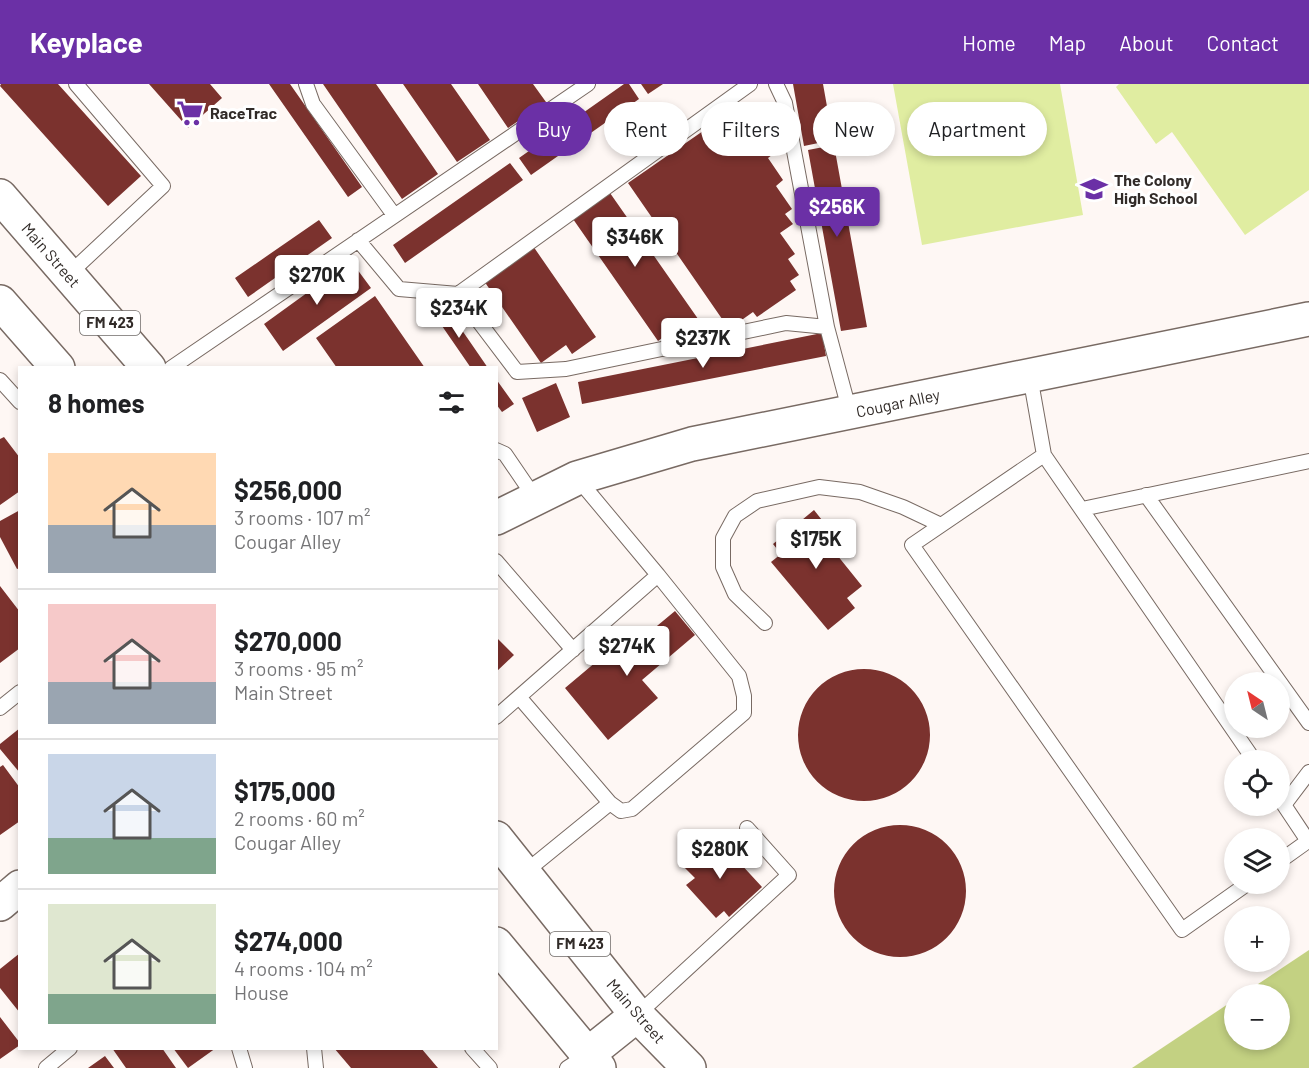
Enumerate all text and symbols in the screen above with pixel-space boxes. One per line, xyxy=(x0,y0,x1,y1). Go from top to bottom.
text: Keyplace xyxy=(30,25,143,59)
text: Home xyxy=(962,30,1016,55)
text: Map xyxy=(1049,30,1086,55)
text: About xyxy=(1119,30,1174,55)
text: Contact xyxy=(1207,30,1279,55)
supermarket icon: RaceTrac xyxy=(175,98,205,128)
chip: Buy xyxy=(516,102,592,156)
chip: Rent xyxy=(604,102,689,156)
chip: Filters xyxy=(701,102,801,156)
chip: New xyxy=(813,102,895,156)
chip: Apartment xyxy=(907,102,1047,156)
place label: RaceTrac xyxy=(210,103,277,122)
place label: The Colony High School xyxy=(1114,170,1198,207)
school or university icon: The Colony High School xyxy=(1079,174,1109,204)
pin: $256K xyxy=(795,187,879,238)
text: $256K xyxy=(809,194,865,218)
pin: $346K xyxy=(593,217,677,268)
street label: Main Street xyxy=(18,219,85,291)
text: $346K xyxy=(606,224,664,248)
pin: $270K xyxy=(275,255,359,306)
text: $270K xyxy=(289,262,345,286)
pin: $234K xyxy=(417,288,501,339)
text: $234K xyxy=(430,295,488,319)
road number: FM 423 xyxy=(80,311,140,335)
pin: $237K xyxy=(661,318,745,369)
text: $237K xyxy=(675,325,731,349)
street label: Cougar Alley xyxy=(854,384,942,421)
icon: filters xyxy=(435,386,468,419)
text: 8 homes xyxy=(48,387,145,418)
text: $256,000 xyxy=(234,474,342,505)
icon: home xyxy=(96,477,168,549)
text: 3 rooms · 107 m² xyxy=(234,505,370,529)
pin: $175K xyxy=(774,519,858,570)
text: $175K xyxy=(790,526,842,550)
text: Cougar Alley xyxy=(234,529,341,553)
text: $270,000 xyxy=(234,625,342,656)
pin: $274K xyxy=(585,626,669,677)
icon: home xyxy=(96,628,168,700)
text: $274K xyxy=(598,633,656,657)
text: 3 rooms · 95 m² xyxy=(234,656,363,680)
north arrow xyxy=(1224,672,1290,738)
map controls xyxy=(1224,672,1290,1050)
text: Main Street xyxy=(234,680,333,704)
button: locate xyxy=(1224,750,1290,816)
text: $175,000 xyxy=(234,775,336,806)
icon: home xyxy=(96,778,168,850)
text: 2 rooms · 60 m² xyxy=(234,806,365,830)
button: layers xyxy=(1224,828,1290,894)
pin: $280K xyxy=(678,829,762,880)
text: Cougar Alley xyxy=(234,830,341,854)
text: $280K xyxy=(691,836,749,860)
button: + xyxy=(1224,906,1290,972)
text: $274,000 xyxy=(234,925,343,956)
icon: home xyxy=(96,928,168,1000)
road number: FM 423 xyxy=(550,932,610,956)
text: 4 rooms · 104 m² xyxy=(234,956,373,980)
street label: Main Street xyxy=(603,975,670,1047)
text: House xyxy=(234,980,289,1004)
button: − xyxy=(1224,984,1290,1050)

